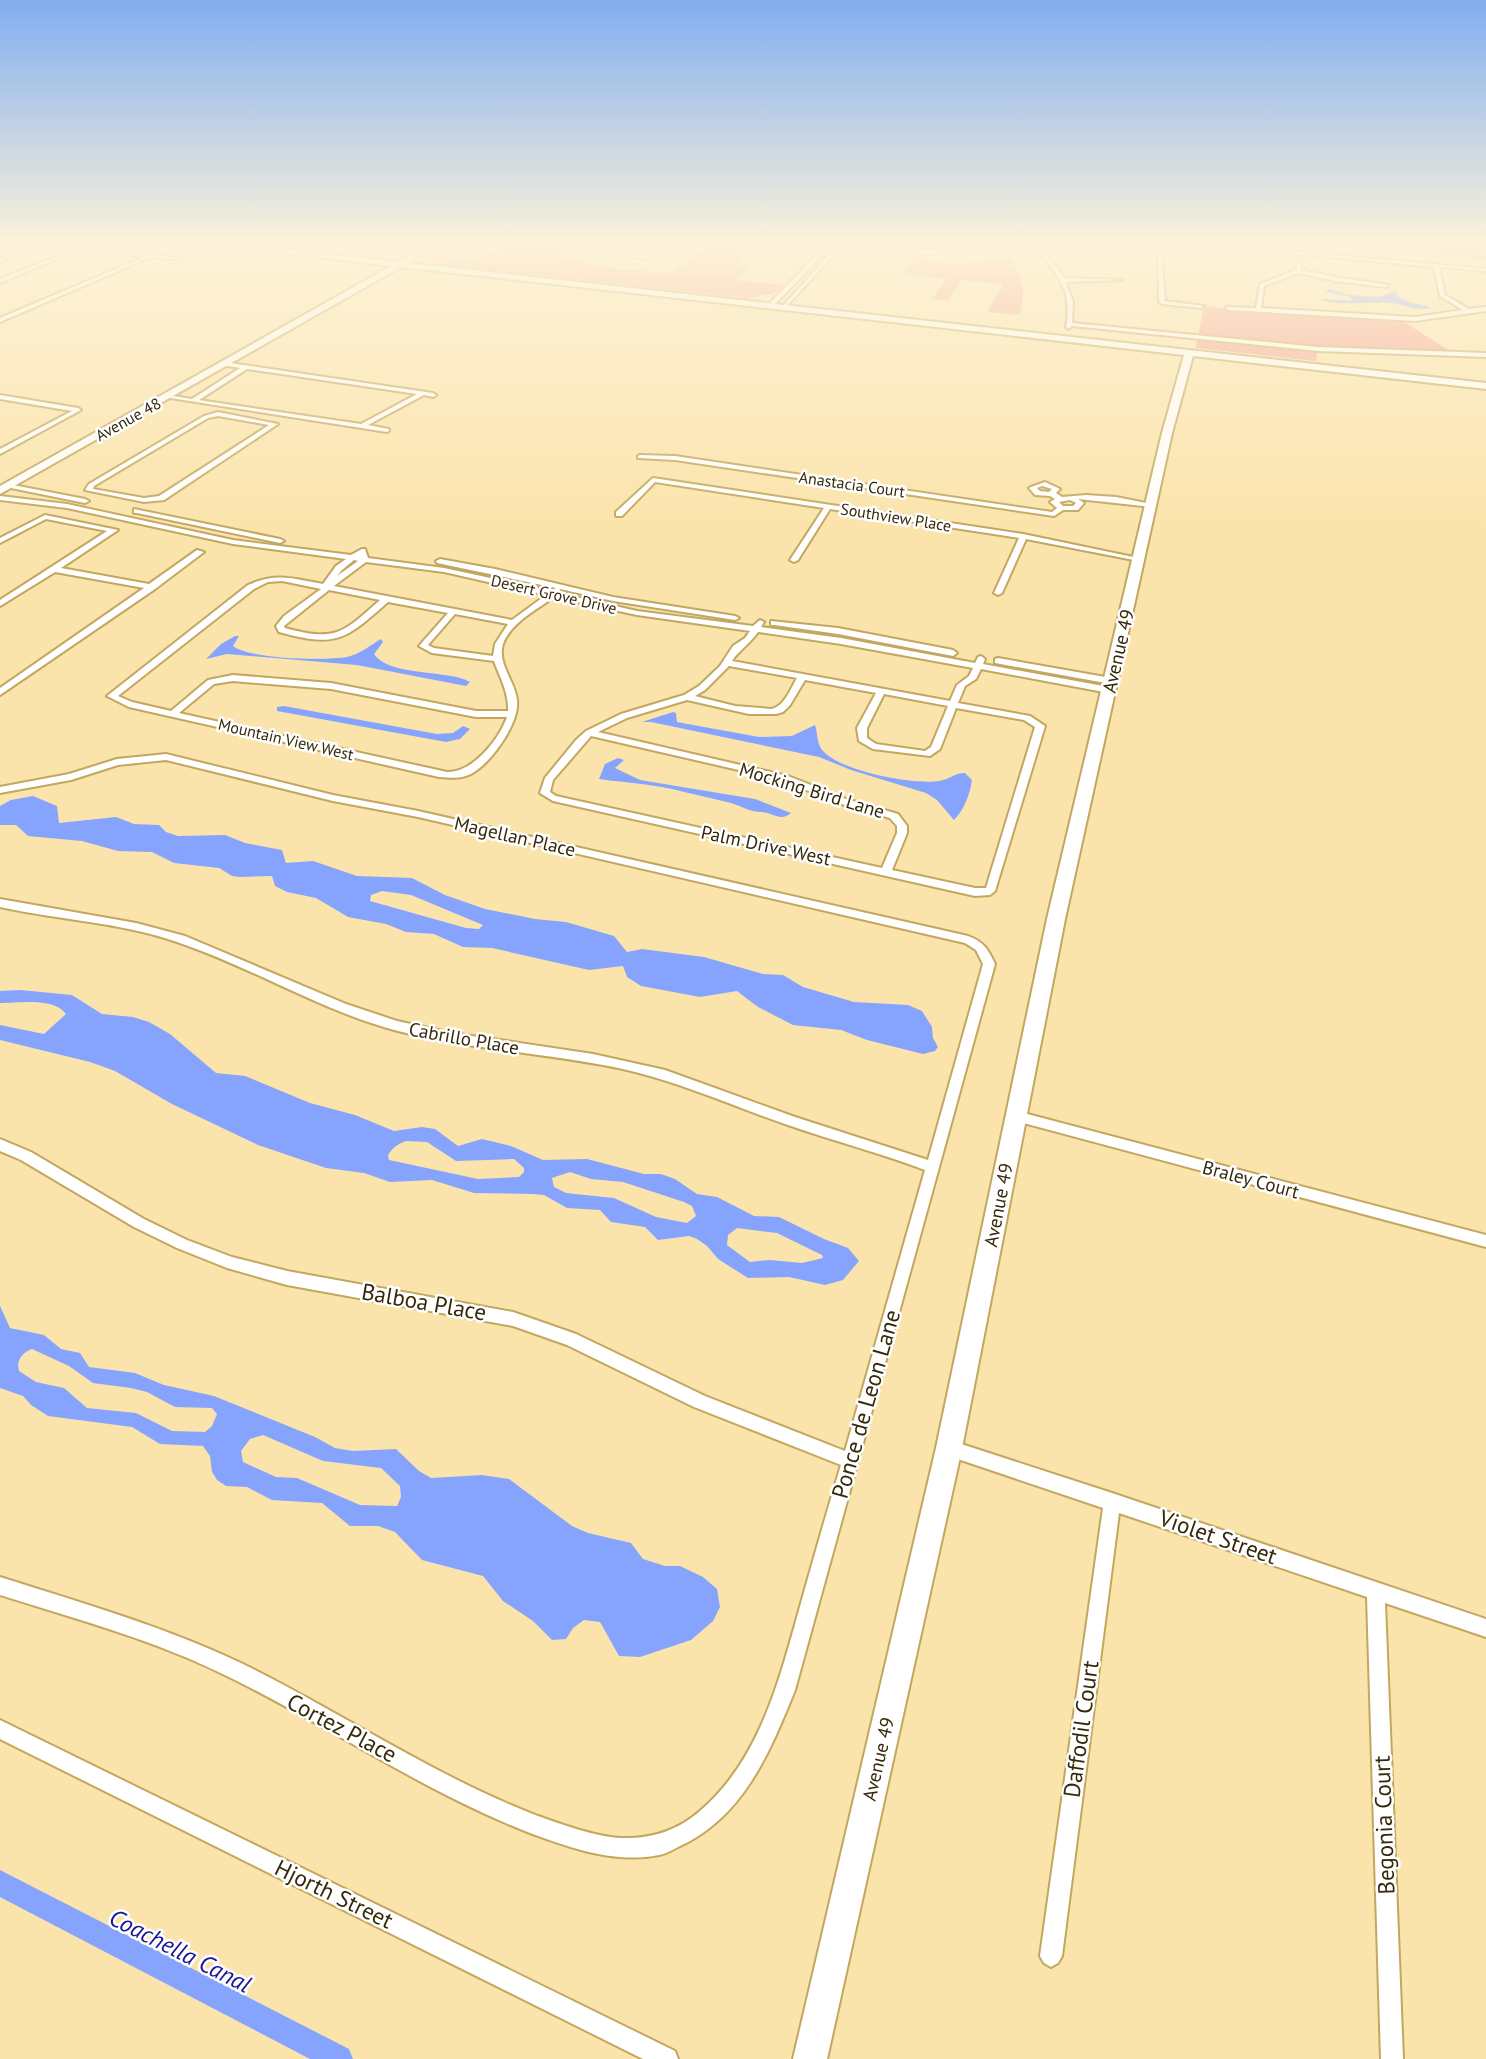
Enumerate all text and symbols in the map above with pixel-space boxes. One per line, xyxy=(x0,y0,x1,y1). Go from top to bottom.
street label: Avenue 48 xyxy=(92,393,164,445)
street label: Anastacia Court xyxy=(798,467,907,501)
street label: Southview Place xyxy=(839,498,953,536)
street label: Desert Grove Drive xyxy=(489,570,619,618)
street label: Avenue 49 xyxy=(1097,607,1139,695)
street label: Mountain View West xyxy=(216,714,356,764)
street label: Mocking Bird Lane xyxy=(737,757,887,823)
street label: Magellan Place xyxy=(452,810,578,862)
street label: Palm Drive West xyxy=(699,820,833,871)
street label: Cabrillo Place xyxy=(407,1017,521,1059)
street label: Braley Court xyxy=(1200,1155,1302,1204)
street label: Avenue 49 xyxy=(978,1161,1018,1249)
street label: Balboa Place xyxy=(359,1276,489,1327)
street label: Ponce de Leon Lane xyxy=(825,1306,906,1502)
street label: Violet Street xyxy=(1155,1503,1281,1570)
street label: Daffodil Court xyxy=(1057,1658,1104,1799)
street label: Cortez Place xyxy=(282,1686,402,1769)
street label: Avenue 49 xyxy=(857,1715,899,1803)
street label: Begonia Court xyxy=(1367,1755,1400,1895)
street label: Hjorth Street xyxy=(270,1853,398,1935)
water label: Coachella Canal xyxy=(104,1902,257,2000)

